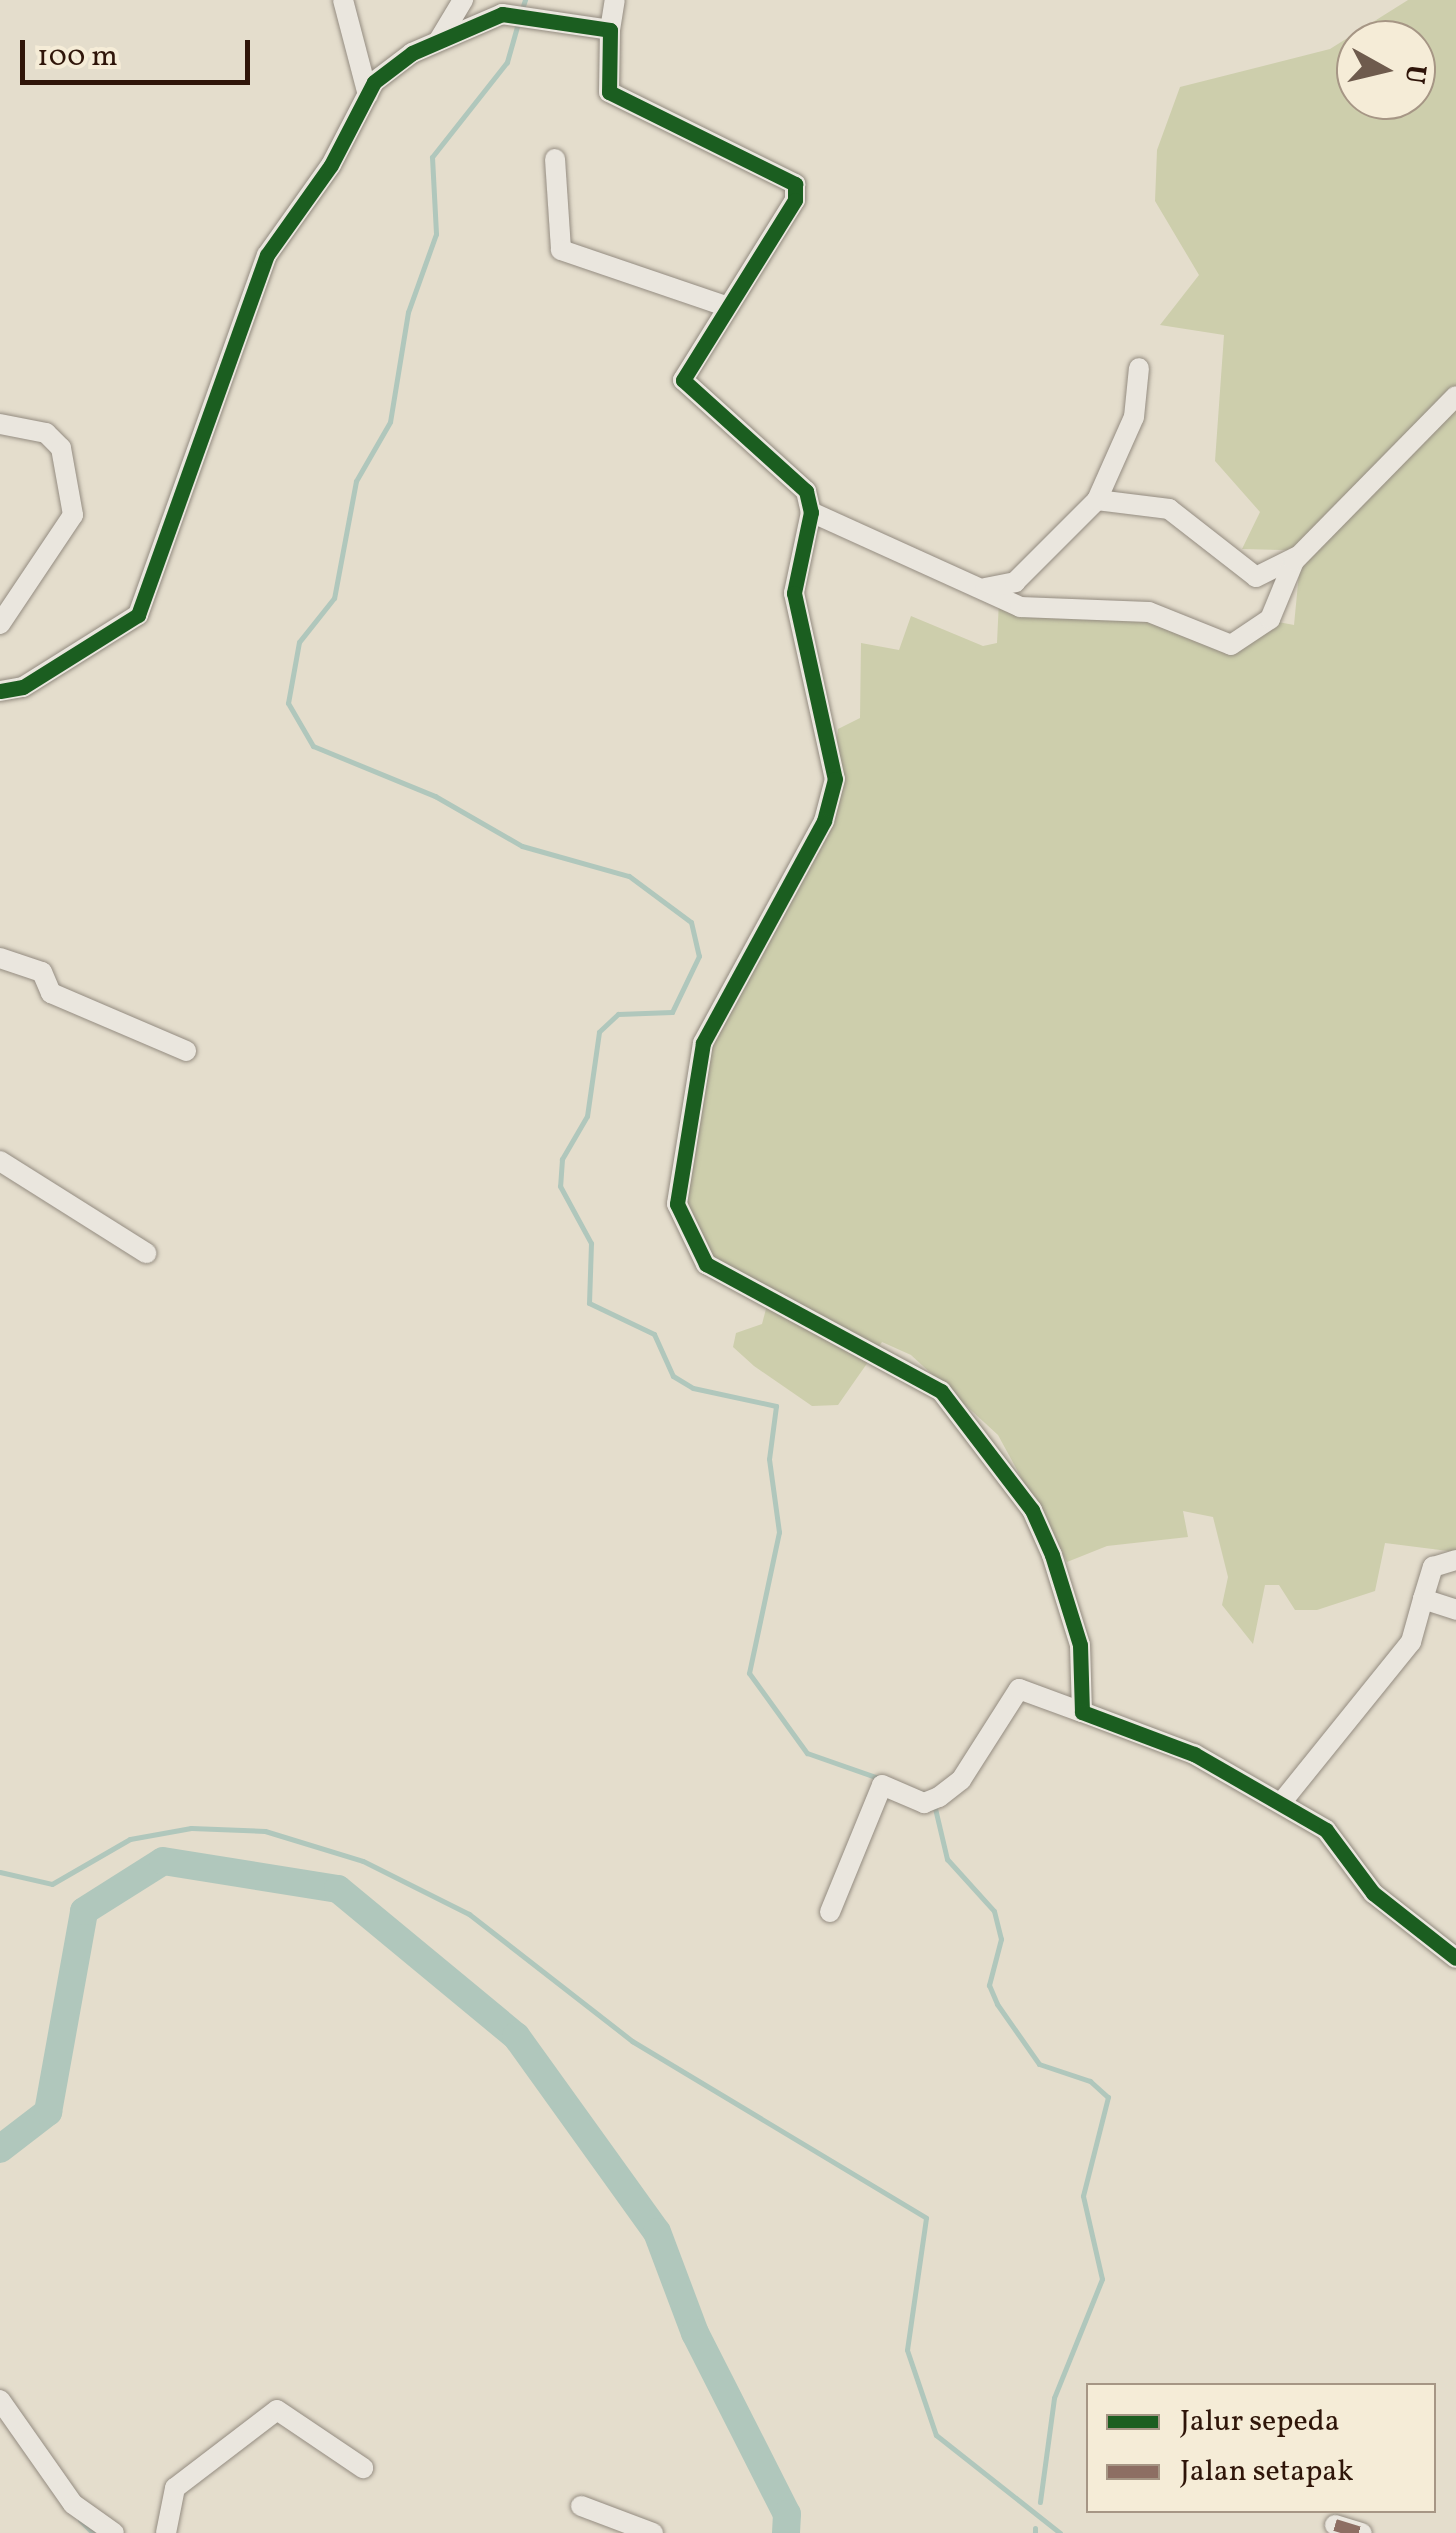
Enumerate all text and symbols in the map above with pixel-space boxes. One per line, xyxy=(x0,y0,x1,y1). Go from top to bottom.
scale bar xyxy=(25,20,255,82)
north arrow xyxy=(1336,20,1436,120)
text: 100 m xyxy=(37,36,118,78)
text: U xyxy=(1394,62,1435,86)
legend xyxy=(1086,2383,1436,2513)
text: Jalur sepeda xyxy=(1180,2401,1340,2443)
text: Jalan setapak xyxy=(1180,2451,1354,2493)

